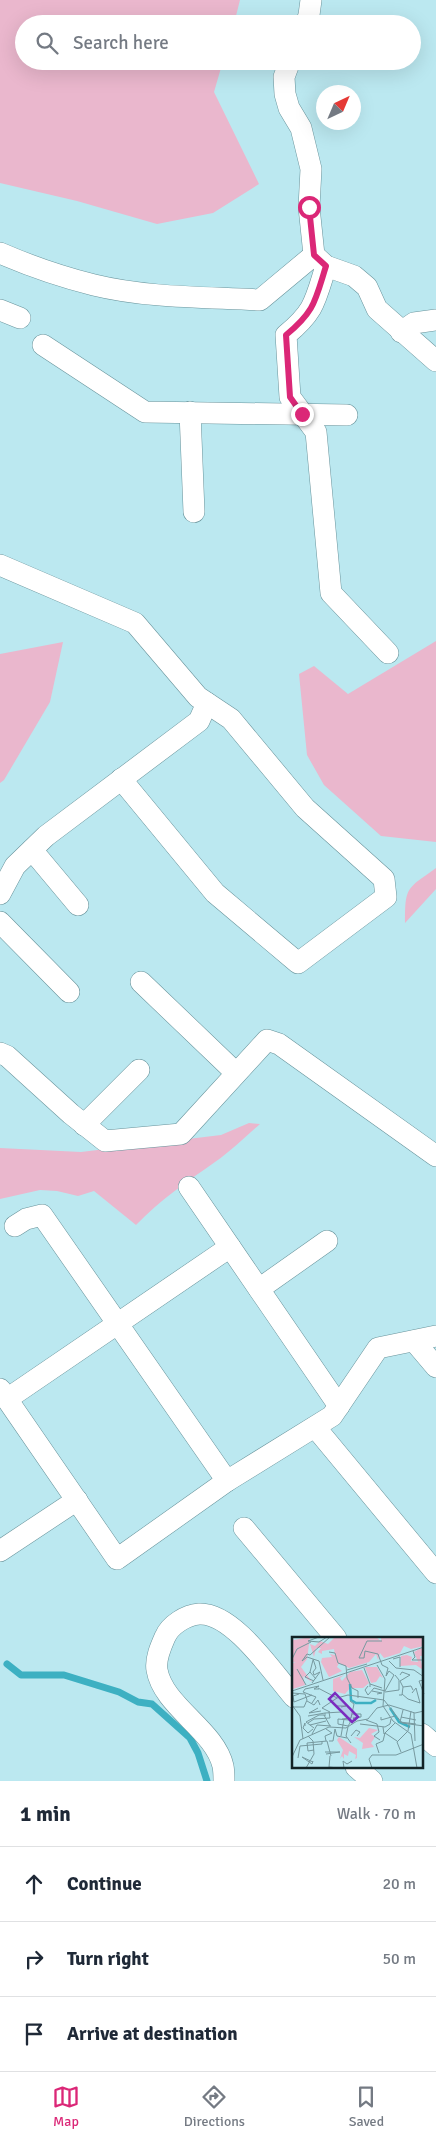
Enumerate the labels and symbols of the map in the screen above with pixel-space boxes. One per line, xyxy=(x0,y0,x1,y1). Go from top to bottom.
north arrow xyxy=(316,85,361,130)
route start xyxy=(298,196,321,219)
route end xyxy=(291,403,314,426)
inset map xyxy=(292,1637,424,1768)

